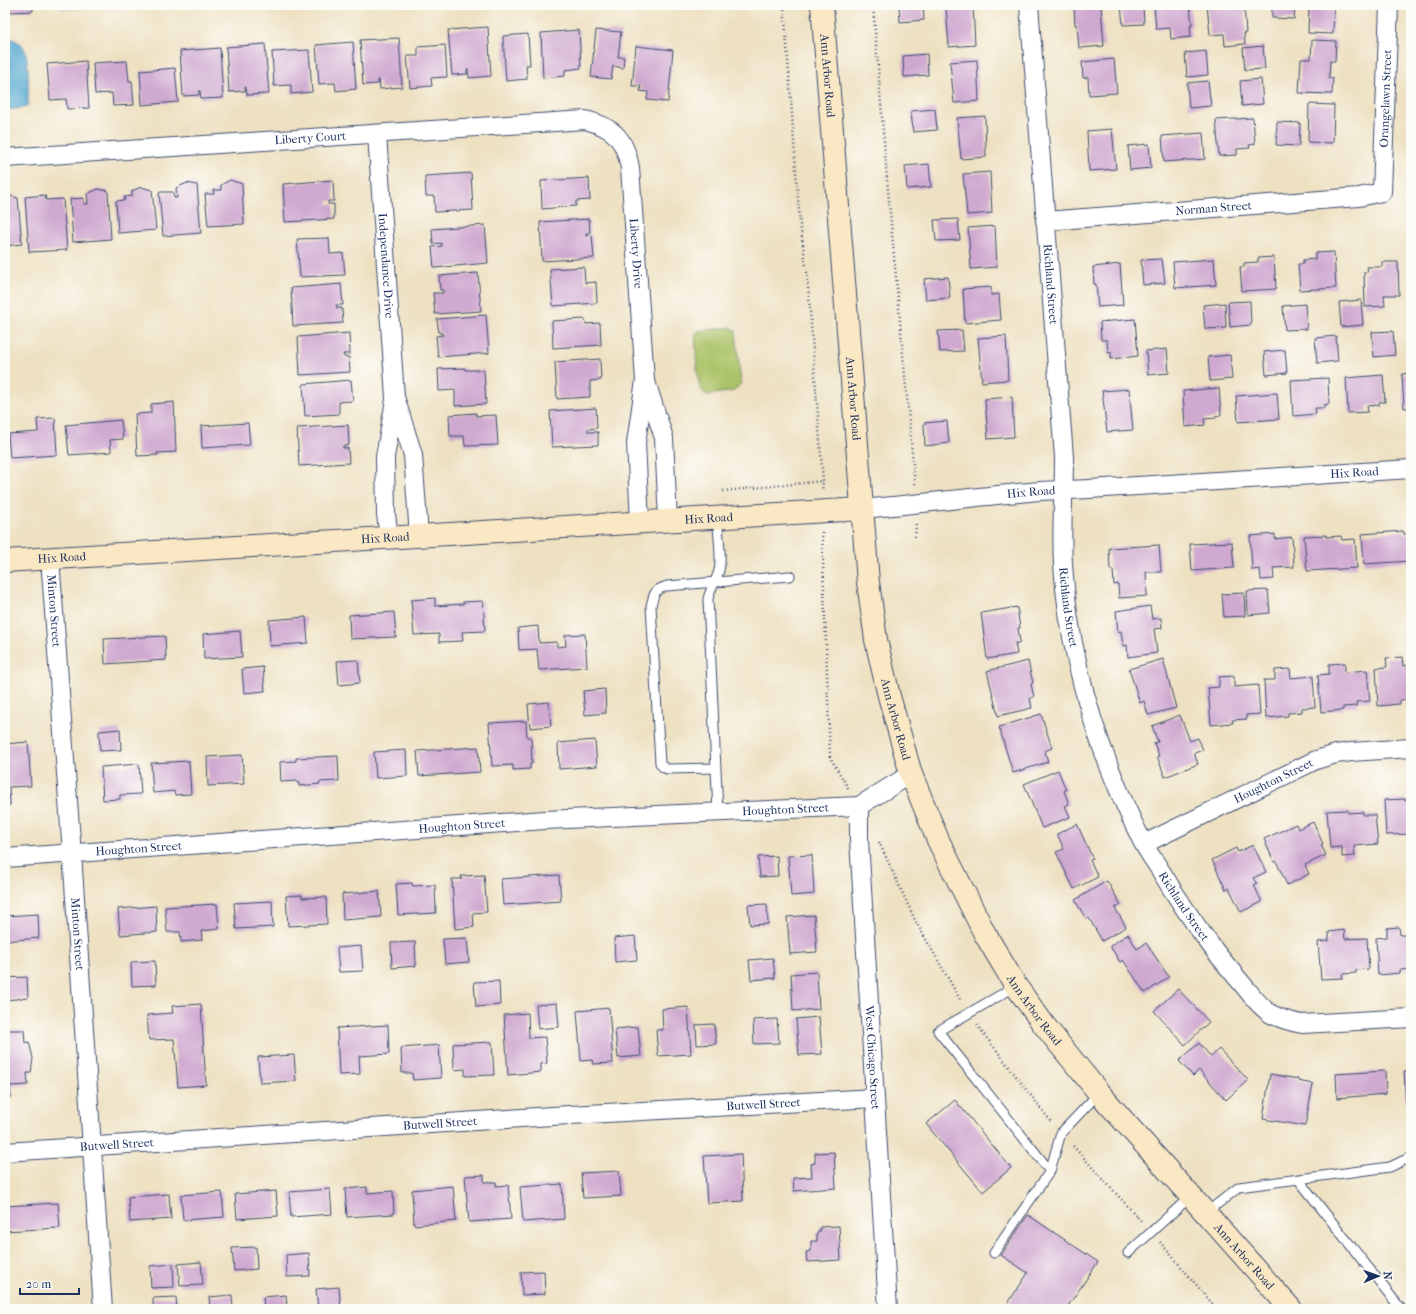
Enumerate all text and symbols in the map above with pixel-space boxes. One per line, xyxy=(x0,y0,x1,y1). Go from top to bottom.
street label: Ann Arbor Road xyxy=(817,32,838,119)
street label: Orangelawn Street xyxy=(1377,48,1394,148)
street label: Liberty Court xyxy=(274,129,347,147)
street label: Norman Street xyxy=(1175,198,1253,218)
street label: Independance Drive xyxy=(375,213,397,319)
street label: Liberty Drive xyxy=(627,218,646,289)
street label: Richland Street xyxy=(1041,243,1061,326)
street label: Ann Arbor Road xyxy=(843,355,864,442)
street label: Hix Road xyxy=(1330,464,1380,481)
street label: Hix Road xyxy=(1006,483,1056,501)
street label: Hix Road xyxy=(684,510,734,527)
street label: Hix Road xyxy=(361,529,410,546)
street label: Hix Road xyxy=(37,549,87,566)
street label: Richland Street xyxy=(1056,567,1081,649)
street label: Minton Street xyxy=(44,574,64,648)
street label: Ann Arbor Road xyxy=(878,676,914,762)
street label: Houghton Street xyxy=(1231,755,1316,806)
street label: Houghton Street xyxy=(742,800,830,818)
street label: Houghton Street xyxy=(418,816,506,836)
street label: Houghton Street xyxy=(95,839,183,859)
street label: Richland Street xyxy=(1156,869,1213,944)
street label: Minton Street xyxy=(68,897,87,972)
street label: Ann Arbor Road xyxy=(1003,971,1065,1048)
street label: West Chicago Street xyxy=(862,1004,883,1111)
street label: Butwell Street xyxy=(726,1095,802,1113)
street label: Butwell Street xyxy=(402,1114,478,1133)
street label: Butwell Street xyxy=(79,1135,155,1154)
street label: Ann Arbor Road xyxy=(1211,1220,1278,1293)
north arrow xyxy=(1358,1256,1398,1296)
scale bar xyxy=(20,1270,79,1296)
text: N xyxy=(1381,1271,1394,1281)
text: 20 m xyxy=(26,1277,51,1291)

